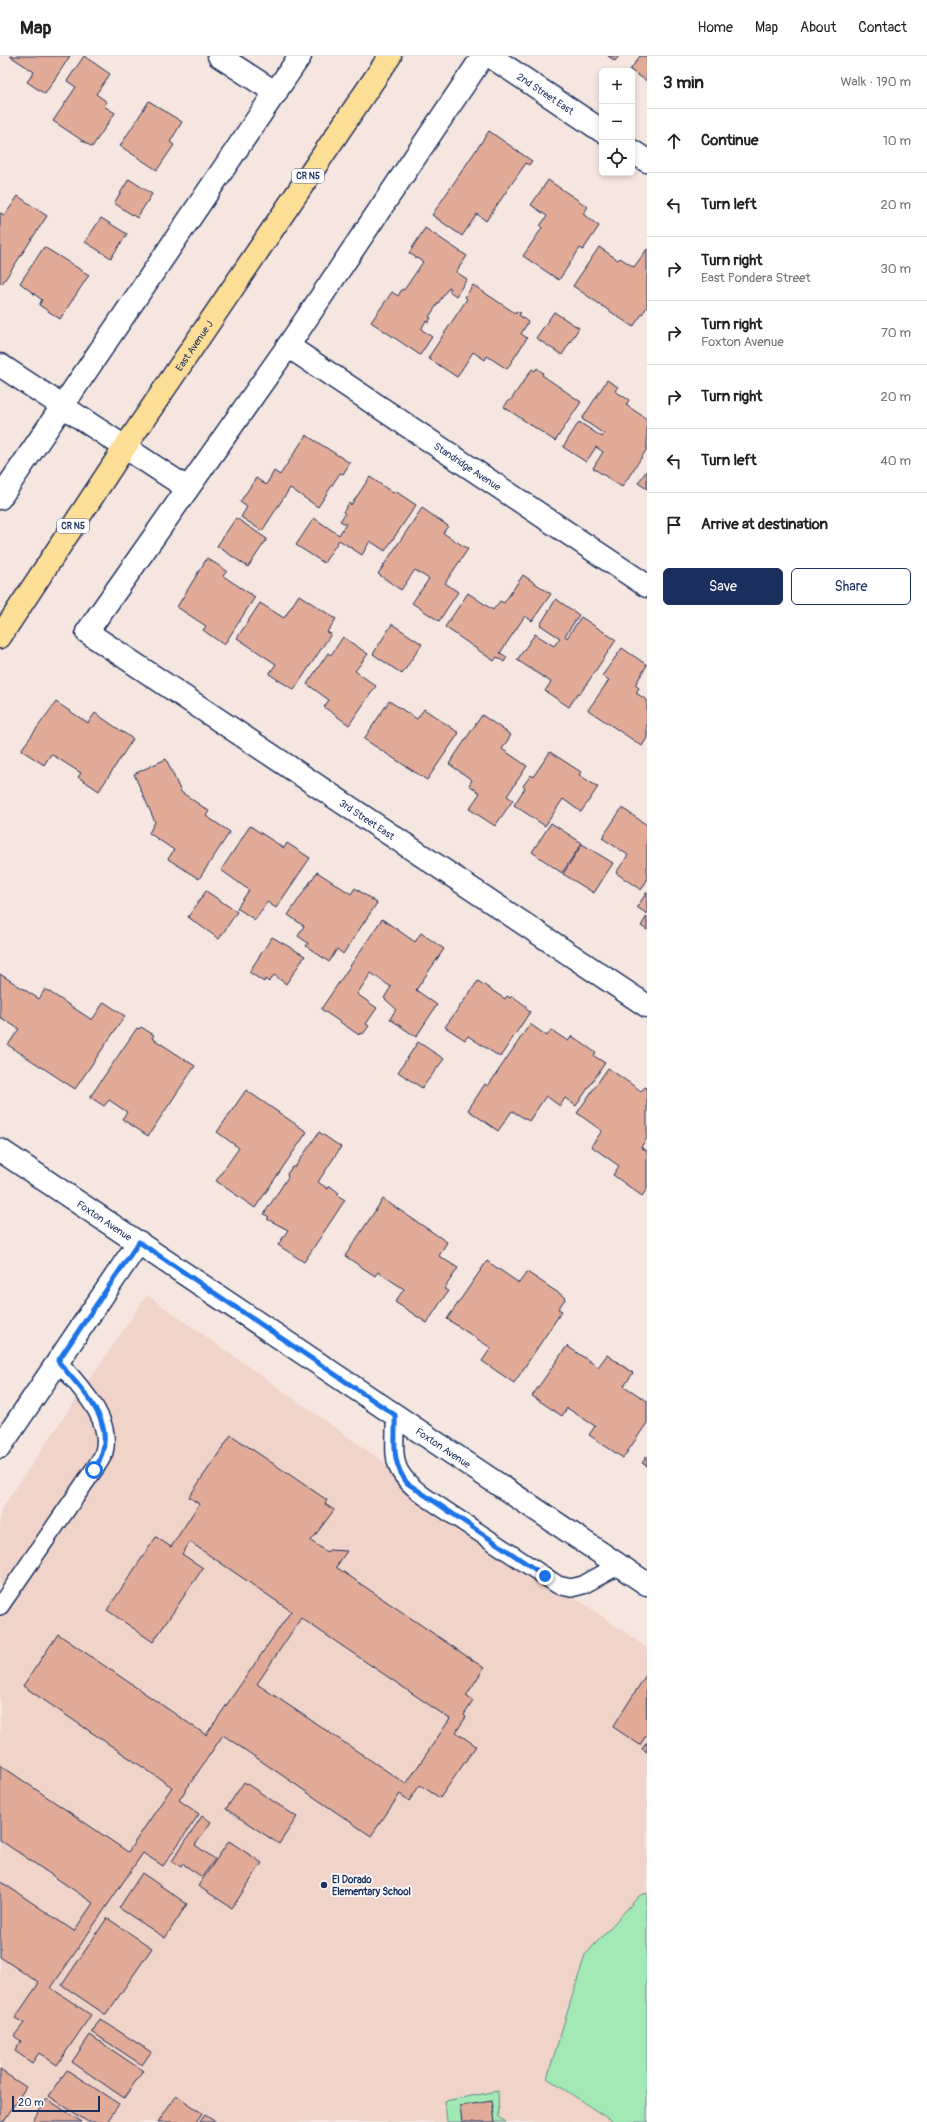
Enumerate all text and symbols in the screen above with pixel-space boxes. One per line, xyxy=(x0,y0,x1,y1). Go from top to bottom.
text: Map xyxy=(20,16,51,40)
text: Home xyxy=(698,19,733,36)
text: Map xyxy=(755,19,778,36)
text: About xyxy=(800,19,836,36)
text: Contact xyxy=(858,19,907,36)
map controls xyxy=(599,68,635,176)
button: + xyxy=(599,68,635,104)
street label: 2nd Street East xyxy=(514,71,577,118)
text: 3 min xyxy=(663,72,704,93)
text: Walk · 190 m xyxy=(840,74,911,90)
button: − xyxy=(599,104,635,140)
icon: ahead xyxy=(663,130,685,152)
text: Continue xyxy=(701,131,759,150)
text: 10 m xyxy=(883,133,911,149)
button: locate xyxy=(599,140,635,176)
road number: CR N5 xyxy=(292,169,324,183)
icon: left xyxy=(663,194,685,216)
text: Turn left xyxy=(701,195,757,214)
text: 20 m xyxy=(880,197,911,213)
text: Turn right xyxy=(701,251,762,270)
icon: right xyxy=(663,258,685,280)
text: 30 m xyxy=(881,261,911,277)
text: East Pondera Street xyxy=(701,270,811,286)
text: Turn right xyxy=(701,315,762,334)
street label: East Avenue J xyxy=(173,318,216,374)
icon: right xyxy=(663,322,685,344)
text: 70 m xyxy=(881,325,911,341)
text: Foxton Avenue xyxy=(701,334,784,350)
icon: right xyxy=(663,386,685,408)
text: Turn right xyxy=(701,387,762,406)
text: 20 m xyxy=(880,389,911,405)
street label: Standridge Avenue xyxy=(431,440,503,494)
icon: left xyxy=(663,450,685,472)
text: Turn left xyxy=(701,451,757,470)
text: 40 m xyxy=(880,453,911,469)
icon: arrive xyxy=(663,514,685,536)
text: Arrive at destination xyxy=(701,515,828,534)
road number: CR N5 xyxy=(57,519,89,533)
button: Save xyxy=(663,568,783,605)
button: Share xyxy=(791,568,911,605)
street label: 3rd Street East xyxy=(337,797,397,843)
street label: Foxton Avenue xyxy=(74,1198,134,1244)
street label: Foxton Avenue xyxy=(413,1426,473,1471)
route start xyxy=(85,1461,103,1479)
route end xyxy=(536,1567,554,1585)
place label: El Dorado Elementary School xyxy=(332,1874,411,1898)
marker: El Dorado Elementary School xyxy=(319,1880,329,1890)
scale bar xyxy=(12,2094,100,2113)
text: 20 m xyxy=(18,2096,44,2109)

